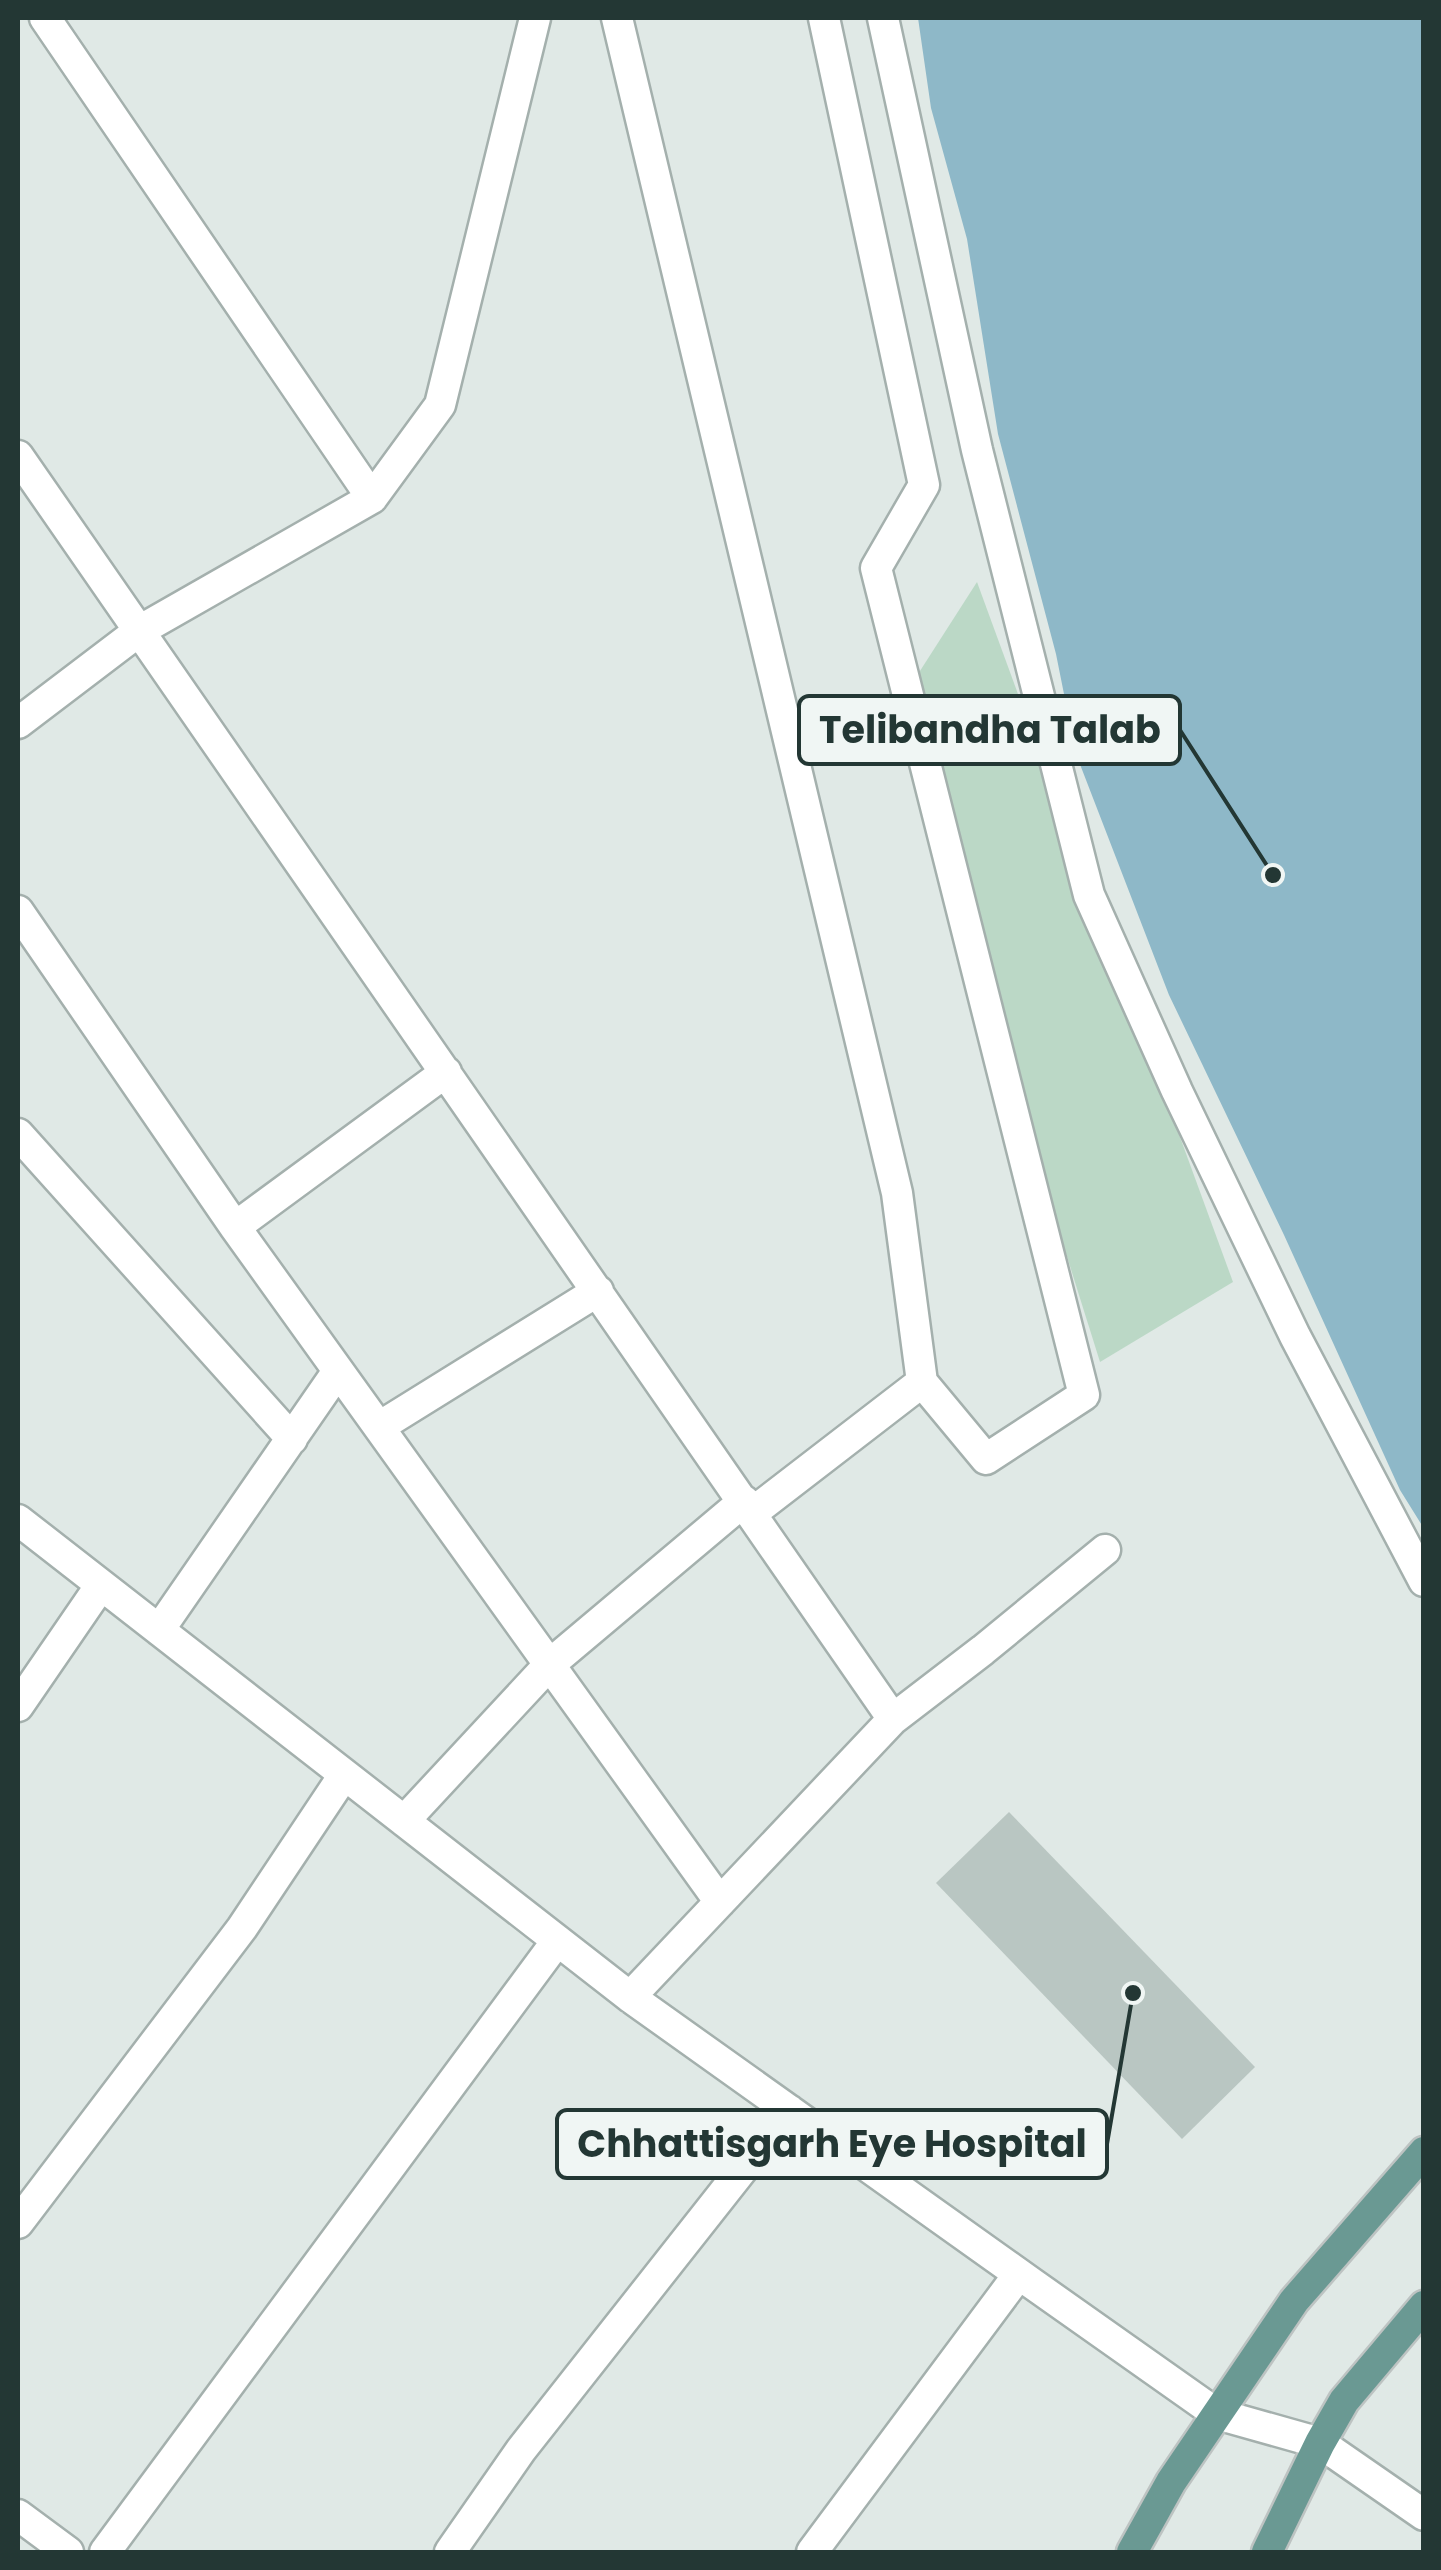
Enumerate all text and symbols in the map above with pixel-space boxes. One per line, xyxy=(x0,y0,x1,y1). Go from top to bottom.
callout: Telibandha Talab xyxy=(799,696,1180,764)
text: Telibandha Talab xyxy=(819,703,1161,756)
callout: Chhattisgarh Eye Hospital xyxy=(557,2110,1107,2178)
text: Chhattisgarh Eye Hospital xyxy=(577,2117,1087,2170)

